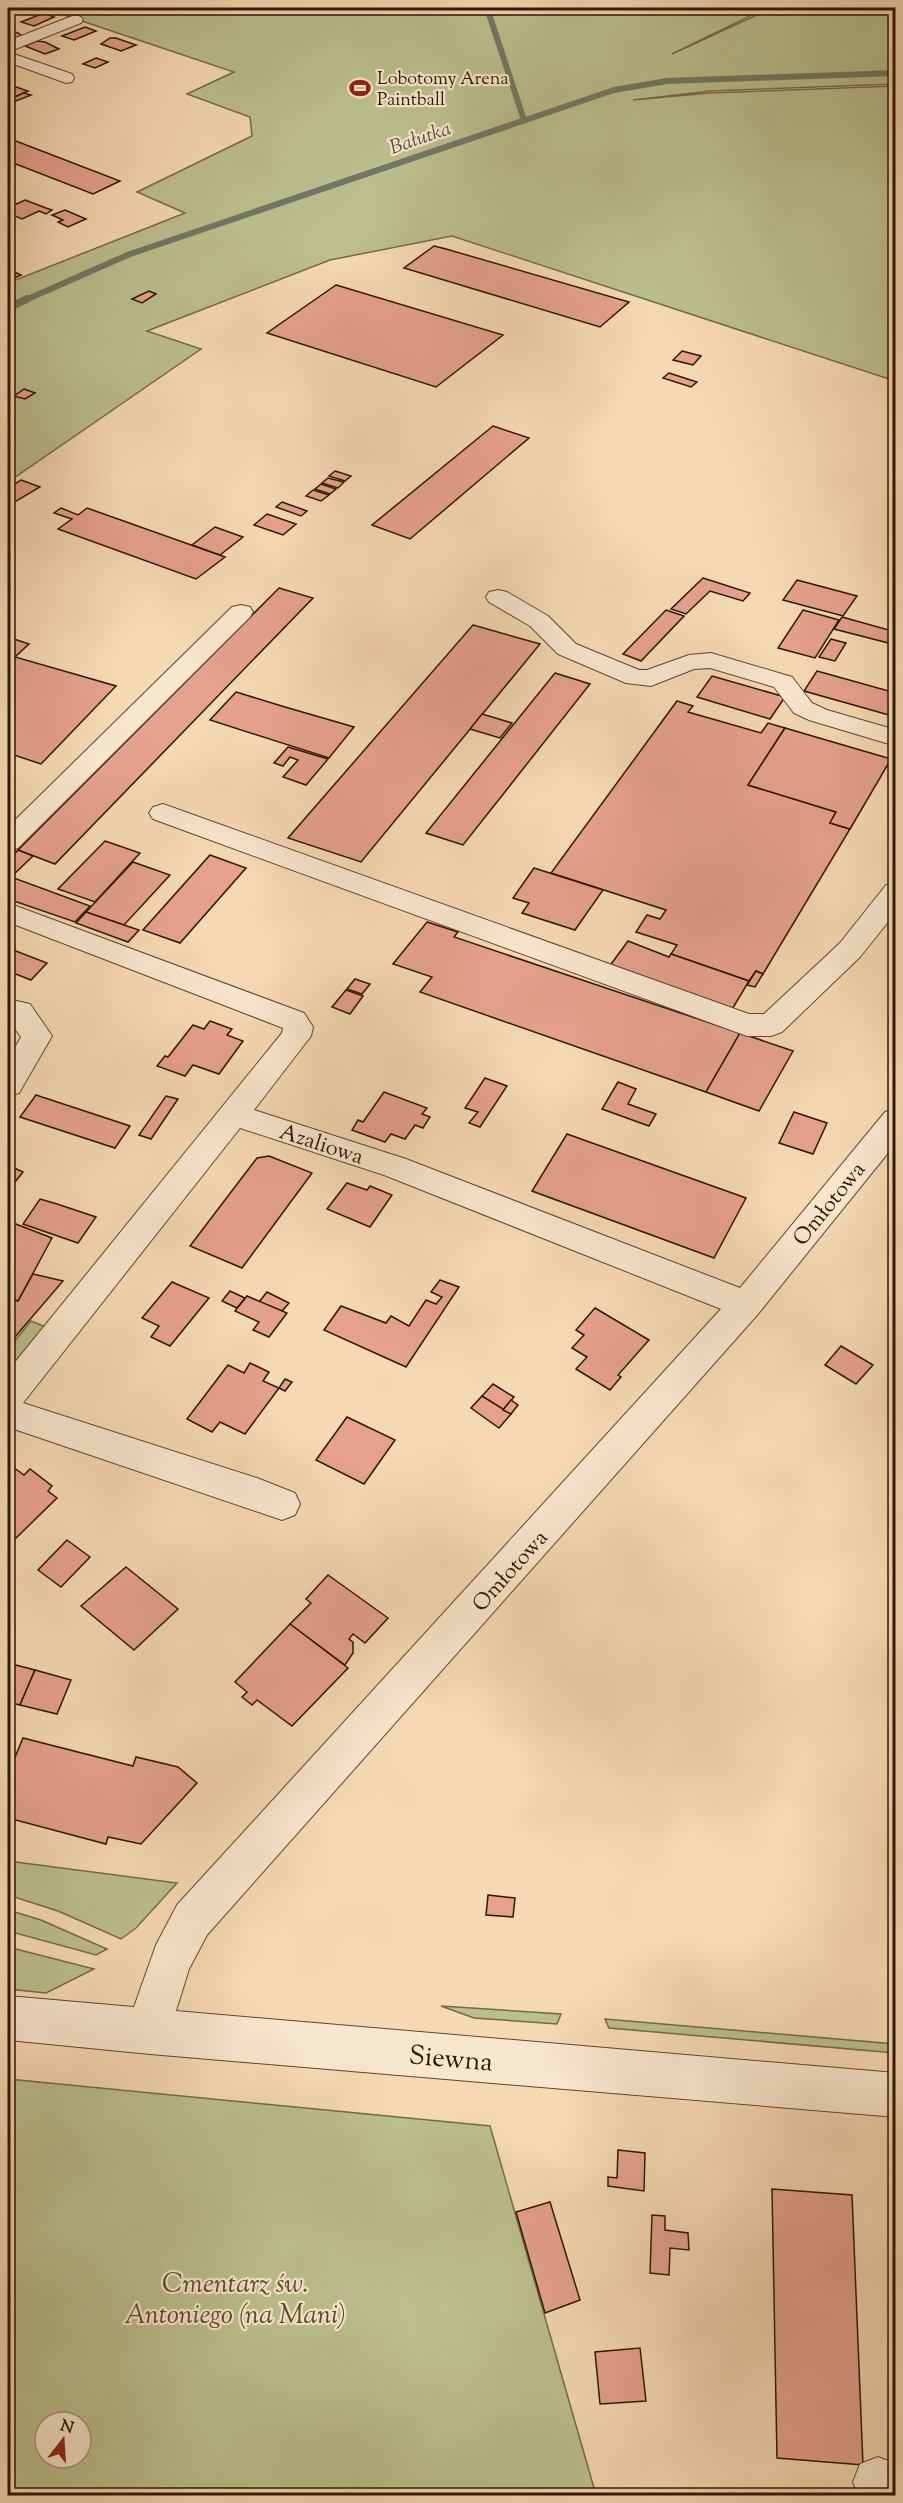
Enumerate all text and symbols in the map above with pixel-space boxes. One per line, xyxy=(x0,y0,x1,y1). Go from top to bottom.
place label: Lobotomy Arena Paintball xyxy=(377,67,509,114)
sports icon: Lobotomy Arena Paintball xyxy=(348,76,372,100)
water label: Bałutka xyxy=(386,115,456,163)
street label: Azaliowa xyxy=(275,1117,367,1174)
street label: Omłotowa xyxy=(786,1156,874,1254)
street label: Omłotowa xyxy=(466,1524,557,1620)
street label: Siewna xyxy=(407,2037,495,2084)
park label: Cmentarz św. Antoniego (na Mani) xyxy=(124,2266,346,2336)
north arrow xyxy=(33,2410,93,2470)
text: N xyxy=(57,2415,76,2441)

